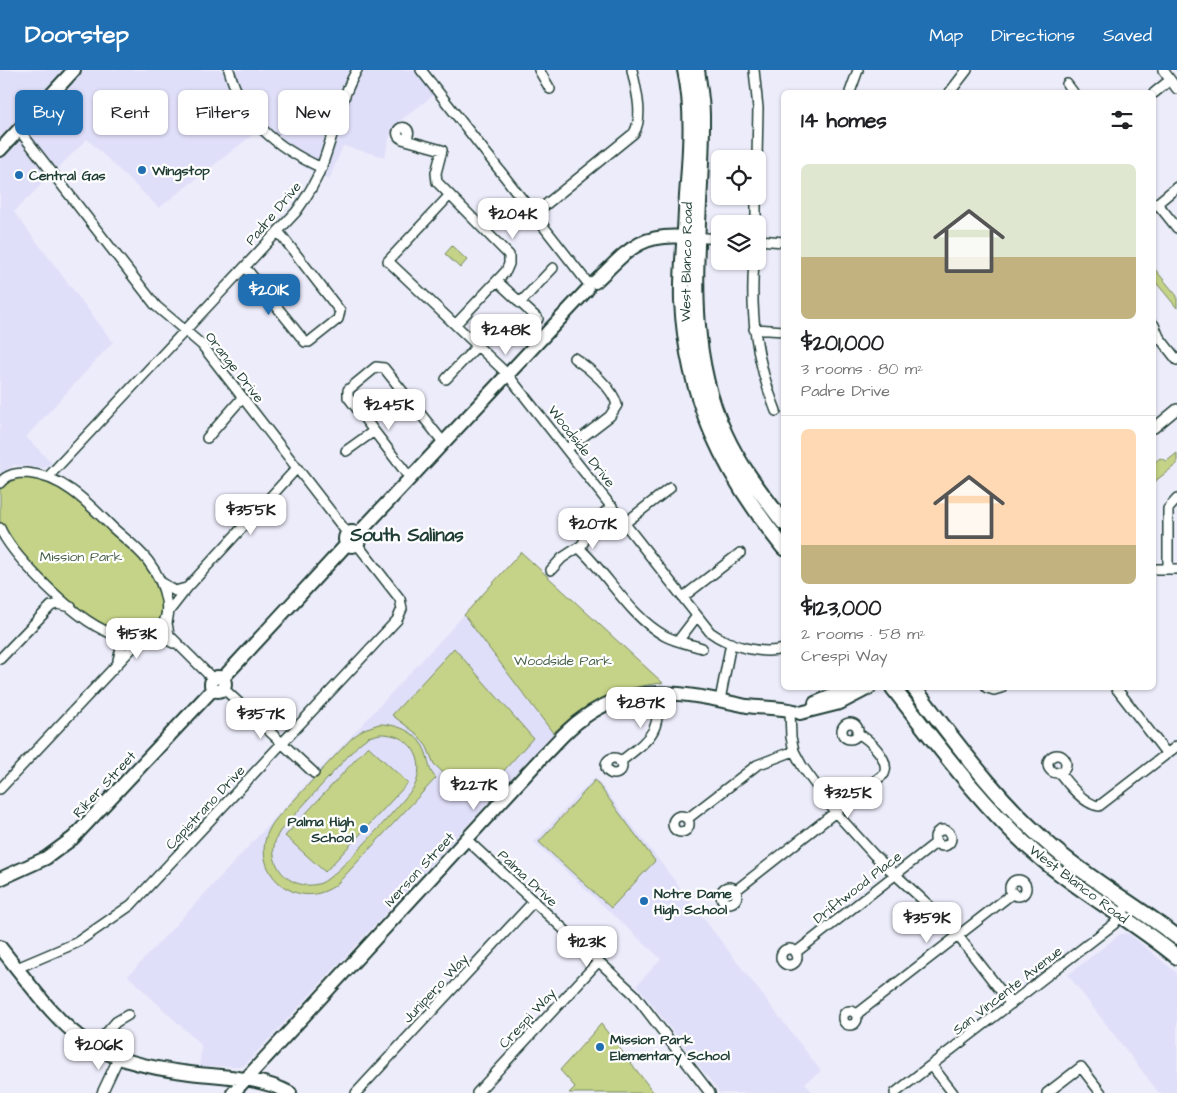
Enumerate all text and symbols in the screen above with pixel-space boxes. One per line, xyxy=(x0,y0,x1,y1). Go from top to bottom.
text: Doorstep xyxy=(25,18,129,52)
text: Map xyxy=(929,23,963,48)
text: Directions xyxy=(991,23,1075,48)
text: Saved xyxy=(1103,23,1152,48)
chip: Buy xyxy=(15,90,83,135)
chip: Rent xyxy=(93,90,168,135)
chip: Filters xyxy=(178,90,268,135)
chip: New xyxy=(278,90,349,135)
text: 14 homes xyxy=(801,106,887,135)
icon: filters xyxy=(1108,106,1136,134)
map controls xyxy=(711,150,766,270)
button: locate xyxy=(711,150,766,205)
place label: Wingstop xyxy=(151,161,210,182)
marker: Wingstop xyxy=(136,164,148,176)
place label: Central Gas xyxy=(29,166,106,186)
marker: Central Gas xyxy=(13,169,25,181)
street label: Padre Drive xyxy=(241,177,307,250)
icon: home xyxy=(924,196,1014,286)
pin: $204K xyxy=(478,198,548,240)
street label: West Blanco Road xyxy=(676,202,698,322)
text: $204K xyxy=(489,203,537,225)
button: layers xyxy=(711,215,766,270)
pin: $201K xyxy=(234,274,304,316)
text: $201K xyxy=(249,279,289,301)
pin: $248K xyxy=(471,314,541,356)
text: $248K xyxy=(481,319,531,341)
street label: Orange Drive xyxy=(200,328,269,408)
text: $201,000 xyxy=(801,329,884,358)
text: 3 rooms · 80 m² xyxy=(801,358,923,380)
text: Padre Drive xyxy=(801,380,890,402)
pin: $245K xyxy=(354,388,424,431)
text: $245K xyxy=(364,394,414,416)
street label: Woodside Drive xyxy=(543,401,620,492)
icon: home xyxy=(924,462,1014,552)
pin: $355K xyxy=(216,494,286,536)
text: $355K xyxy=(226,499,276,521)
pin: $207K xyxy=(558,508,628,550)
text: $207K xyxy=(569,513,617,535)
district label: South Salinas xyxy=(349,522,464,549)
park label: Mission Park xyxy=(40,547,123,567)
text: $123,000 xyxy=(801,594,882,623)
pin: $153K xyxy=(102,618,172,660)
text: $153K xyxy=(117,623,157,645)
text: 2 rooms · 58 m² xyxy=(801,623,926,645)
text: Crespi Way xyxy=(801,645,888,667)
park label: Woodside Park xyxy=(514,651,612,671)
pin: $287K xyxy=(606,686,676,729)
text: $287K xyxy=(617,692,665,714)
pin: $357K xyxy=(226,698,296,740)
text: $357K xyxy=(237,703,285,725)
street label: Riker Street xyxy=(69,747,141,823)
street label: Capistrano Drive xyxy=(161,761,250,854)
pin: $227K xyxy=(439,768,509,811)
text: $227K xyxy=(451,774,497,796)
pin: $325K xyxy=(813,776,883,819)
text: $325K xyxy=(824,782,872,804)
place label: Palma High School xyxy=(287,812,355,848)
marker: Palma High School xyxy=(358,823,370,835)
street label: Iverson Street xyxy=(380,828,460,911)
street label: West Blanco Road xyxy=(1025,841,1132,929)
street label: Palma Drive xyxy=(493,846,562,912)
street label: Driftwood Place xyxy=(809,847,906,929)
place label: Notre Dame High School xyxy=(654,884,732,921)
marker: Notre Dame High School xyxy=(638,895,650,907)
pin: $359K xyxy=(892,902,962,944)
text: $359K xyxy=(903,907,951,929)
pin: $123K xyxy=(552,926,622,968)
text: $123K xyxy=(568,931,606,953)
street label: San Vincente Avenue xyxy=(949,941,1067,1040)
street label: Junipero Way xyxy=(398,949,473,1028)
street label: Crespi Way xyxy=(495,984,561,1053)
pin: $206K xyxy=(64,1028,134,1071)
place label: Mission Park Elementary School xyxy=(610,1030,731,1066)
text: $206K xyxy=(75,1034,123,1056)
marker: Mission Park Elementary School xyxy=(594,1041,606,1053)

